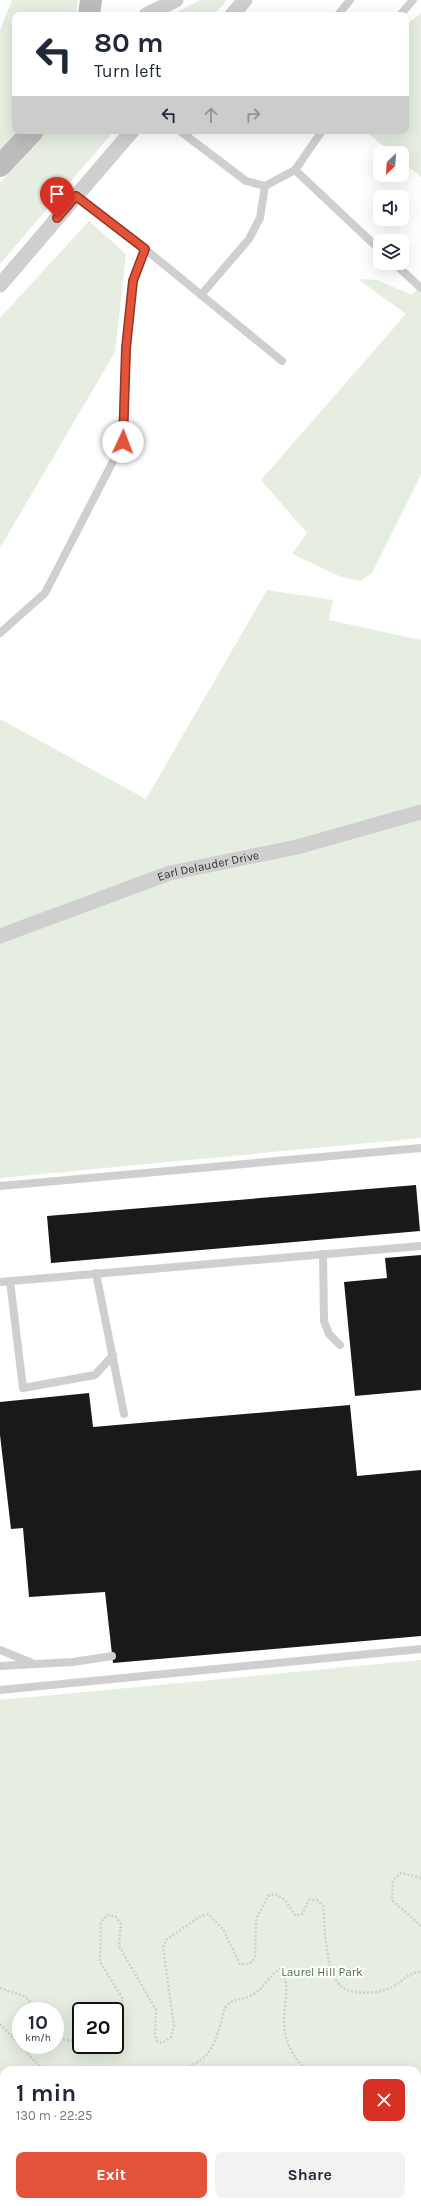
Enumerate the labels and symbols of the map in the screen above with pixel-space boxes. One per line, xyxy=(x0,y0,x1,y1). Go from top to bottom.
north arrow xyxy=(373,146,409,182)
pin xyxy=(40,177,74,218)
position arrow xyxy=(102,421,144,463)
street label: Earl Delauder Drive xyxy=(155,848,260,884)
park label: Laurel Hill Park xyxy=(281,1965,363,1979)
speed limit sign: 20 xyxy=(72,2002,124,2054)

